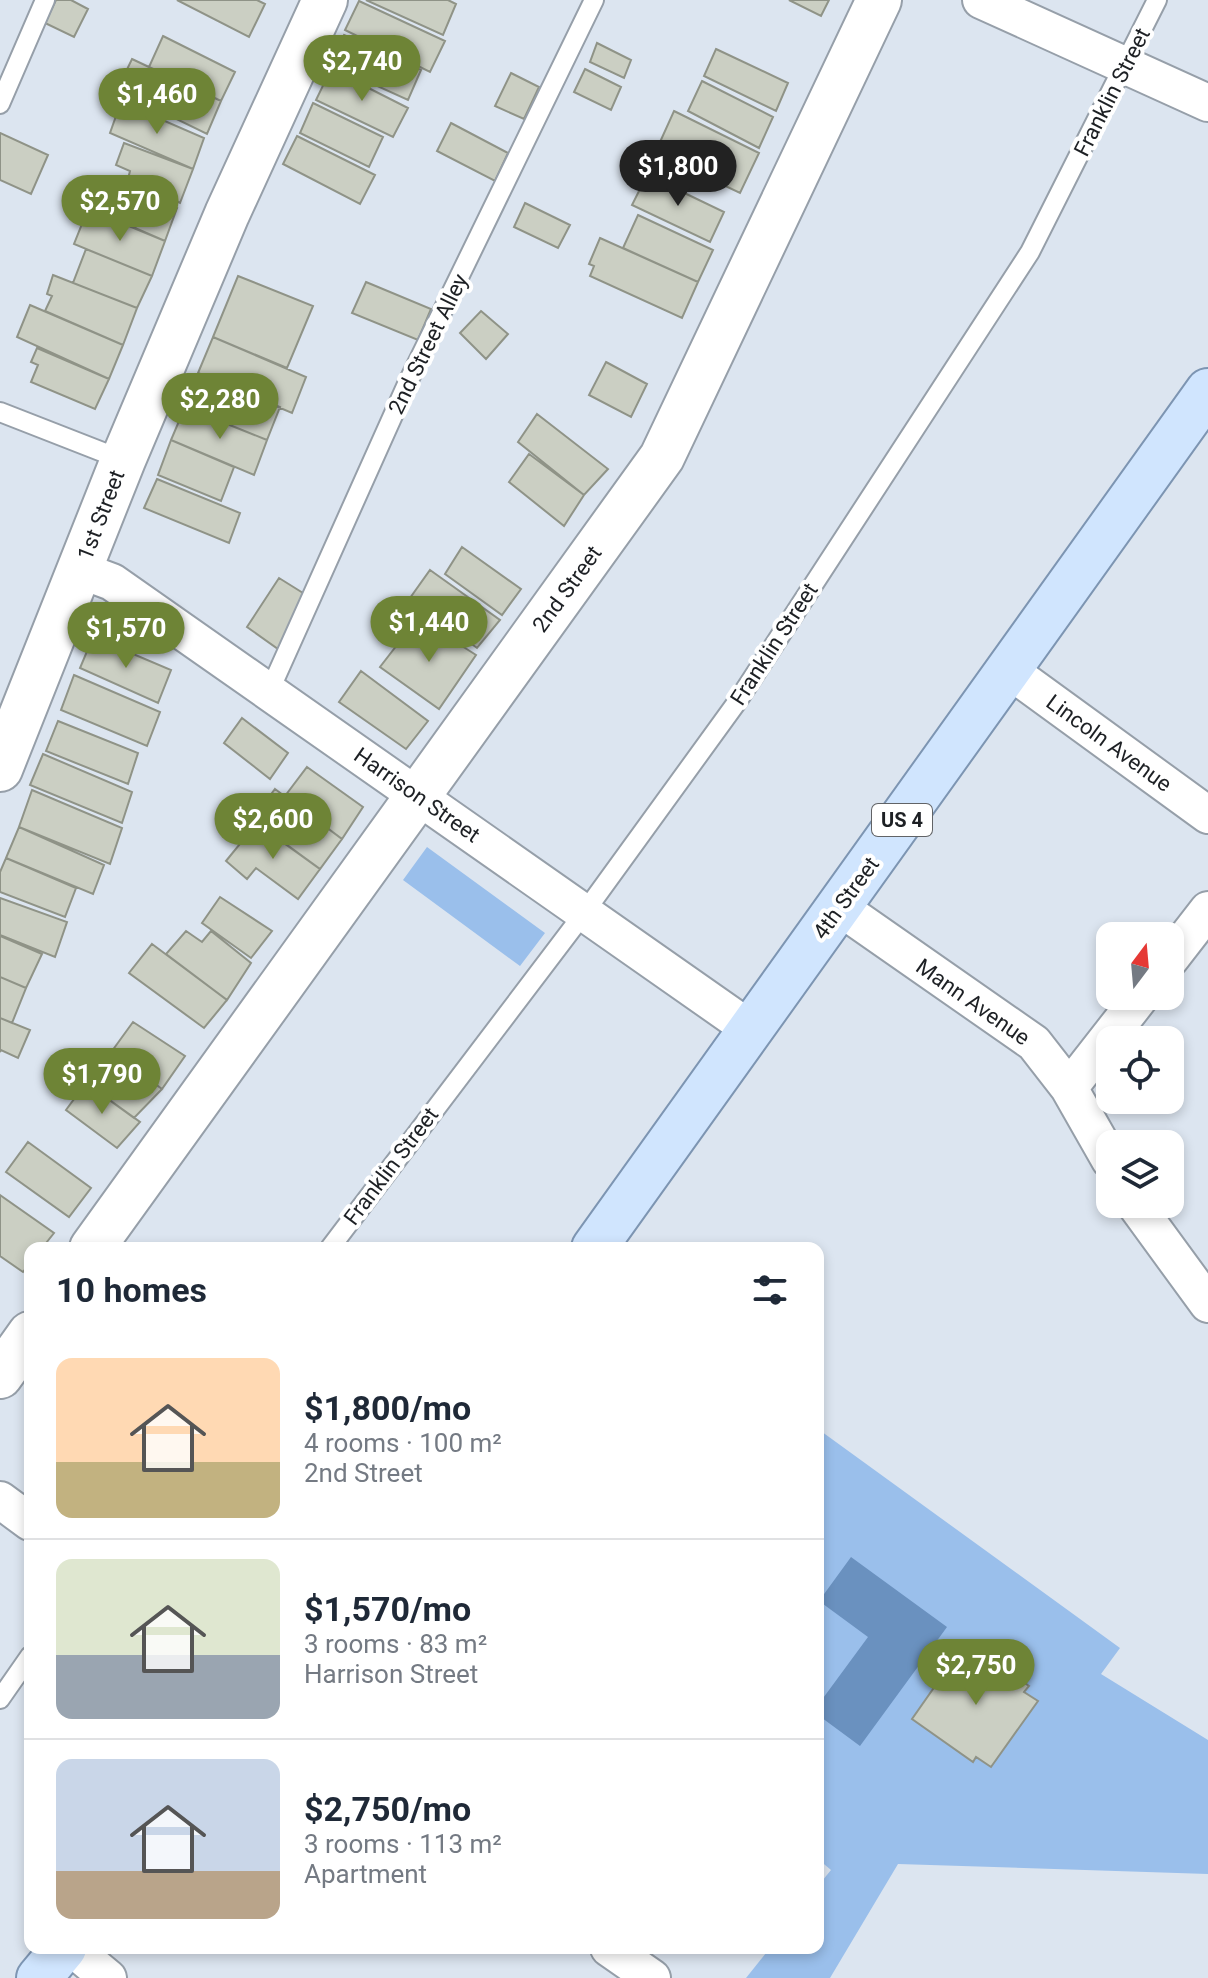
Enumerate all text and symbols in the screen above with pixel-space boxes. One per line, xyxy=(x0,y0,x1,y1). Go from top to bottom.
street label: Franklin Street xyxy=(1069,24,1155,160)
pin: $2,740 xyxy=(297,35,427,103)
text: $2,740 xyxy=(322,46,402,76)
pin: $1,460 xyxy=(92,68,222,136)
text: $1,460 xyxy=(117,79,197,109)
pin: $1,800 xyxy=(613,140,743,208)
text: $1,800 xyxy=(638,151,718,181)
pin: $2,570 xyxy=(55,175,185,243)
text: $2,570 xyxy=(80,186,160,216)
street label: 2nd Street Alley xyxy=(383,269,473,418)
pin: $2,280 xyxy=(155,373,285,441)
text: $2,280 xyxy=(180,384,260,414)
street label: 1st Street xyxy=(72,466,130,564)
street label: 2nd Street xyxy=(527,541,607,637)
street label: Franklin Street xyxy=(725,578,823,710)
pin: $1,440 xyxy=(364,596,494,664)
pin: $1,570 xyxy=(61,602,191,670)
text: $1,440 xyxy=(389,607,469,637)
text: $1,570 xyxy=(86,613,166,643)
street label: Lincoln Avenue xyxy=(1042,689,1176,797)
street label: Harrison Street xyxy=(349,742,485,848)
pin: $2,600 xyxy=(208,793,338,861)
text: $2,600 xyxy=(233,804,313,834)
road number: US 4 xyxy=(872,804,932,836)
street label: 4th Street xyxy=(808,852,884,944)
north arrow xyxy=(1096,922,1184,1010)
map controls xyxy=(1096,922,1184,1218)
street label: Mann Avenue xyxy=(911,954,1035,1050)
button: locate xyxy=(1096,1026,1184,1114)
pin: $1,790 xyxy=(37,1048,167,1116)
text: $1,790 xyxy=(62,1059,142,1089)
street label: Franklin Street xyxy=(339,1102,443,1230)
button: layers xyxy=(1096,1130,1184,1218)
icon: filters xyxy=(748,1268,792,1312)
text: 10 homes xyxy=(56,1270,207,1310)
text: $1,800/mo xyxy=(304,1388,471,1428)
icon: home xyxy=(120,1390,216,1486)
text: 4 rooms · 100 m² xyxy=(304,1428,502,1458)
text: 2nd Street xyxy=(304,1458,423,1488)
text: $1,570/mo xyxy=(304,1589,471,1629)
icon: home xyxy=(120,1591,216,1687)
text: 3 rooms · 83 m² xyxy=(304,1629,487,1659)
pin: $2,750 xyxy=(911,1639,1041,1707)
text: $2,750 xyxy=(936,1650,1016,1680)
text: Harrison Street xyxy=(304,1659,478,1689)
text: $2,750/mo xyxy=(304,1789,471,1829)
icon: home xyxy=(120,1791,216,1887)
text: 3 rooms · 113 m² xyxy=(304,1829,502,1859)
text: Apartment xyxy=(304,1859,427,1889)

